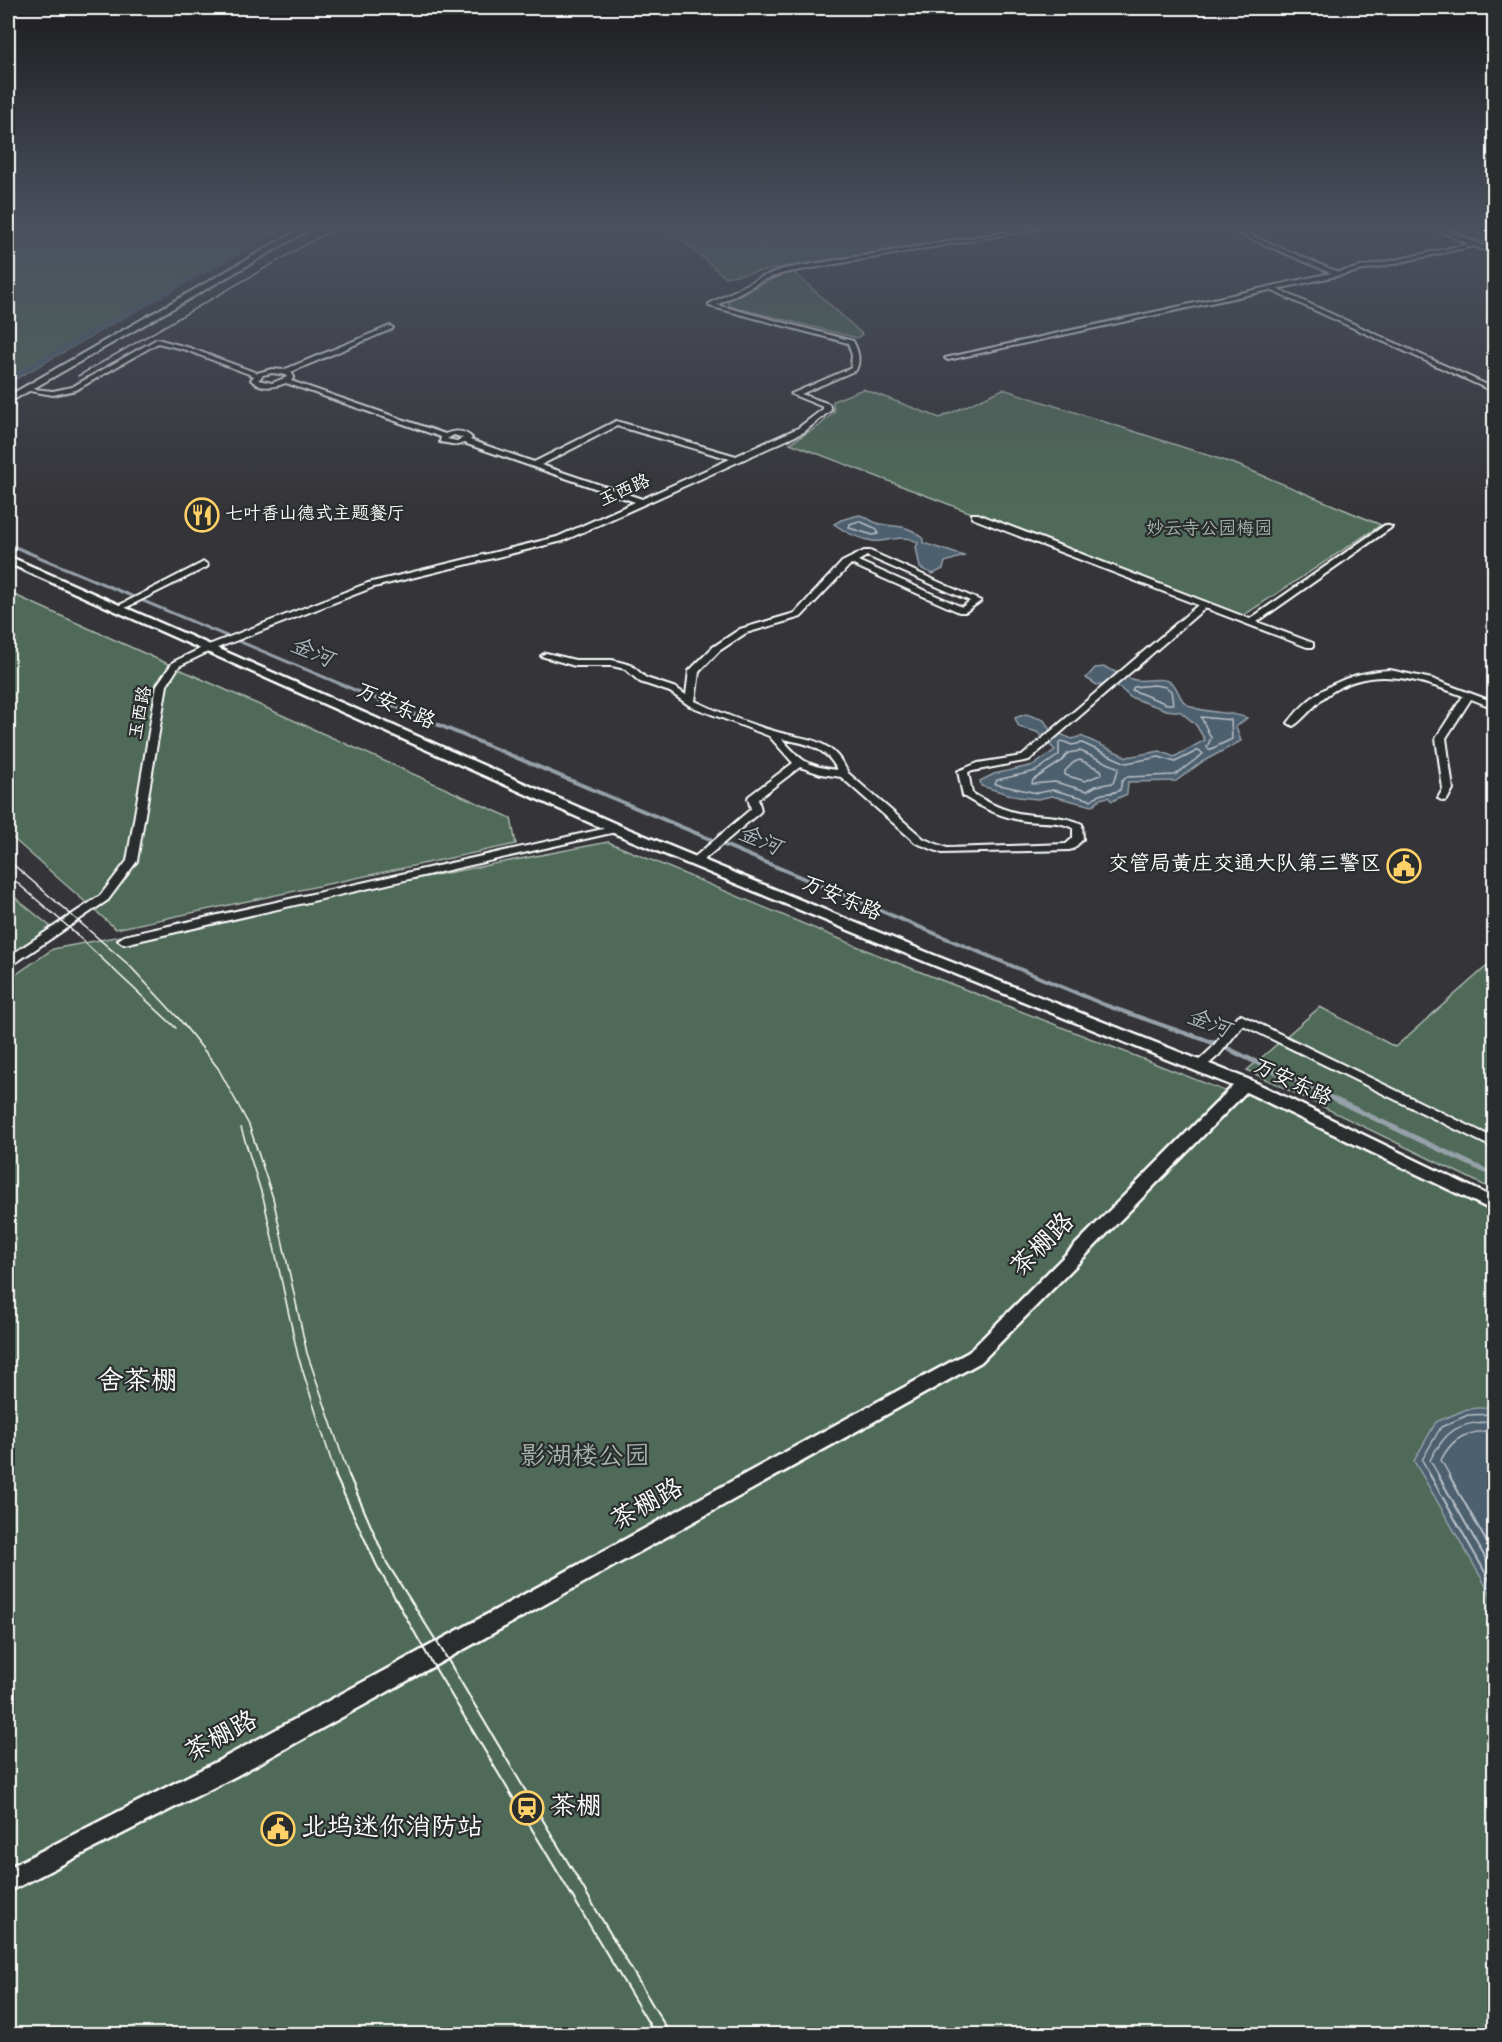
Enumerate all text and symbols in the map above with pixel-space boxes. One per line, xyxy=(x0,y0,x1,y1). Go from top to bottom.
street label: 玉西路 xyxy=(595,470,655,514)
restaurant icon: 七叶香山德式主题餐厅 xyxy=(184,497,220,533)
place label: 七叶香山德式主题餐厅 xyxy=(225,503,405,528)
park label: 妙云寺公园梅园 xyxy=(1146,518,1272,543)
water label: 金河 xyxy=(285,631,340,678)
street label: 万安东路 xyxy=(351,677,439,739)
street label: 玉西路 xyxy=(125,684,159,742)
water label: 金河 xyxy=(733,819,788,866)
public building icon: 交管局黄庄交通大队第三警区 xyxy=(1386,848,1422,884)
place label: 交管局黄庄交通大队第三警区 xyxy=(1108,851,1381,881)
street label: 万安东路 xyxy=(796,870,886,930)
water label: 金河 xyxy=(1182,1003,1237,1048)
street label: 万安东路 xyxy=(1248,1053,1336,1115)
street label: 茶棚路 xyxy=(1003,1205,1085,1287)
district label: 舍茶棚 xyxy=(97,1364,178,1403)
park label: 影湖楼公园 xyxy=(520,1440,650,1477)
street label: 茶棚路 xyxy=(605,1471,691,1541)
street label: 茶棚路 xyxy=(179,1703,265,1773)
station icon: 茶棚 xyxy=(509,1790,545,1826)
place label: 茶棚 xyxy=(550,1790,602,1827)
public building icon: 北坞迷你消防站 xyxy=(260,1811,296,1847)
place label: 北坞迷你消防站 xyxy=(301,1811,483,1848)

